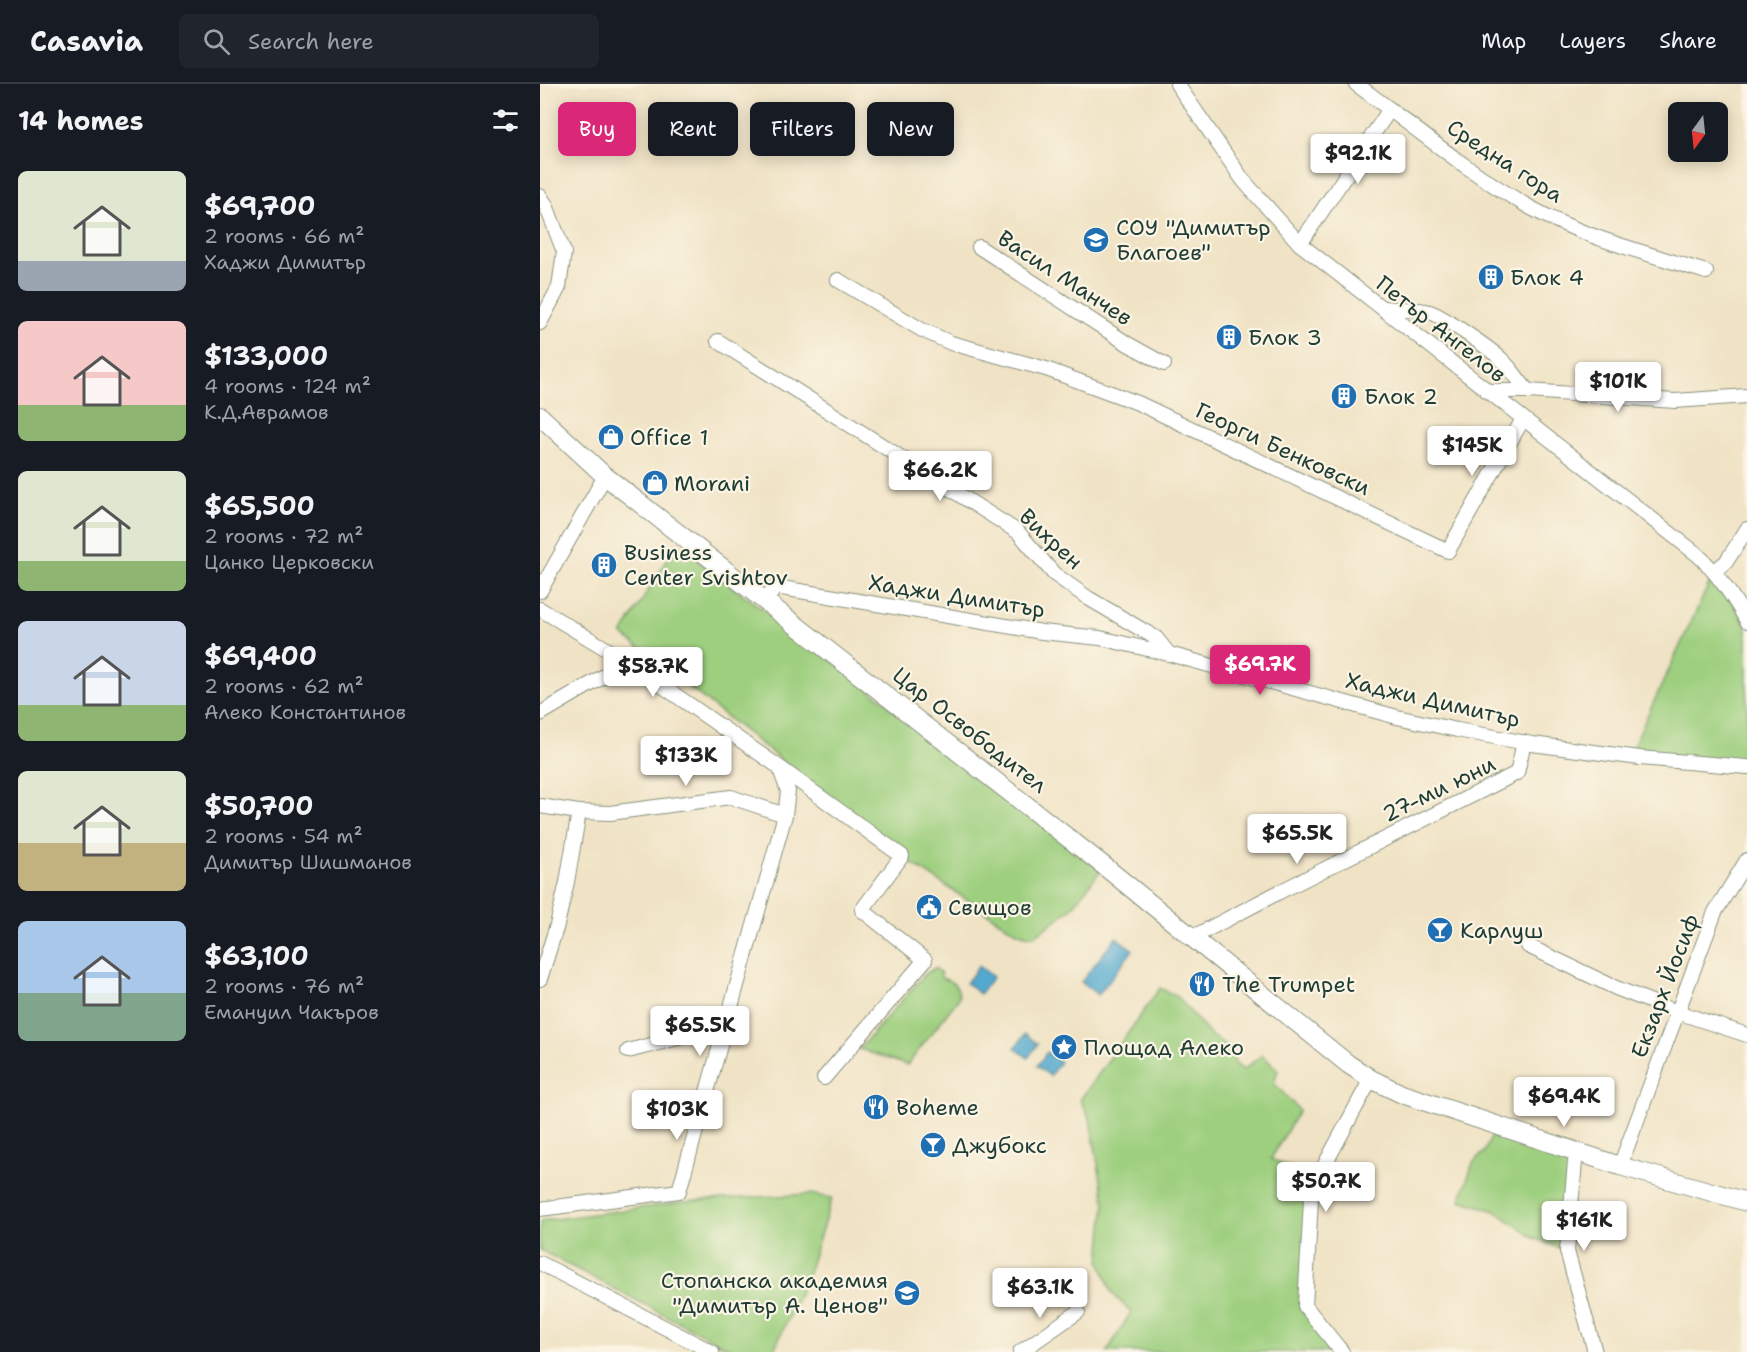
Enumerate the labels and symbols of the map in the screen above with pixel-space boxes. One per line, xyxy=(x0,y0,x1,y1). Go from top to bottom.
north arrow xyxy=(1668,102,1728,162)
street label: Средна гора xyxy=(1441,113,1569,210)
pin: $92.1K xyxy=(1309,134,1407,185)
place label: СОУ "Димитър Благоев" xyxy=(1116,213,1271,267)
street label: Васил Манчев xyxy=(992,224,1138,332)
school or university icon: СОУ "Димитър Благоев" xyxy=(1081,225,1111,255)
building icon: Блок 4 xyxy=(1476,262,1506,292)
place label: Блок 4 xyxy=(1510,263,1584,292)
street label: Петър Ангелов xyxy=(1370,269,1512,389)
building icon: Блок 3 xyxy=(1214,322,1244,352)
place label: Блок 3 xyxy=(1248,323,1322,352)
pin: $101K xyxy=(1576,362,1660,413)
building icon: Блок 2 xyxy=(1329,381,1359,411)
place label: Блок 2 xyxy=(1364,382,1438,411)
street label: Георги Бенковски xyxy=(1191,396,1375,502)
shop icon: Office 1 xyxy=(596,422,626,452)
place label: Office 1 xyxy=(630,423,709,452)
pin: $145K xyxy=(1430,426,1514,477)
pin: $66.2K xyxy=(891,451,989,502)
shop icon: Morani xyxy=(640,468,670,498)
place label: Morani xyxy=(674,469,750,498)
street label: Вихрен xyxy=(1013,502,1089,576)
place label: Business Center Svishtov xyxy=(624,538,788,592)
building icon: Business Center Svishtov xyxy=(589,550,619,580)
street label: Хаджи Димитър xyxy=(867,568,1047,624)
pin: $69.7K xyxy=(1211,645,1309,696)
pin: $58.7K xyxy=(604,647,702,698)
street label: Цар Освободител xyxy=(887,660,1053,800)
street label: Хаджи Димитър xyxy=(1343,666,1523,734)
pin: $133K xyxy=(644,736,728,787)
street label: 27-ми юни xyxy=(1378,749,1500,829)
pin: $65.5K xyxy=(1248,814,1346,865)
public building icon: Свищов xyxy=(914,892,944,922)
place label: Свищов xyxy=(948,893,1032,922)
street label: Екзарх Йосиф xyxy=(1624,910,1706,1062)
bar icon: Карлуш xyxy=(1425,915,1455,945)
place label: Карлуш xyxy=(1460,916,1543,945)
restaurant icon: The Trumpet xyxy=(1187,969,1217,999)
place label: The Trumpet xyxy=(1222,970,1355,999)
pin: $65.5K xyxy=(651,1006,749,1057)
place icon: Площад Алеко xyxy=(1049,1032,1079,1062)
place label: Площад Алеко xyxy=(1084,1033,1244,1062)
pin: $69.4K xyxy=(1515,1077,1613,1128)
pin: $103K xyxy=(635,1090,719,1141)
restaurant icon: Boheme xyxy=(861,1092,891,1122)
place label: Boheme xyxy=(896,1093,979,1122)
bar icon: Джубокс xyxy=(918,1130,948,1160)
place label: Джубокс xyxy=(952,1131,1047,1160)
pin: $50.7K xyxy=(1277,1162,1375,1213)
pin: $161K xyxy=(1542,1201,1626,1252)
place label: Стопанска академия "Димитър А. Ценов" xyxy=(661,1266,888,1320)
pin: $63.1K xyxy=(991,1268,1089,1319)
school or university icon: Стопанска академия "Димитър А. Ценов" xyxy=(892,1278,922,1308)

